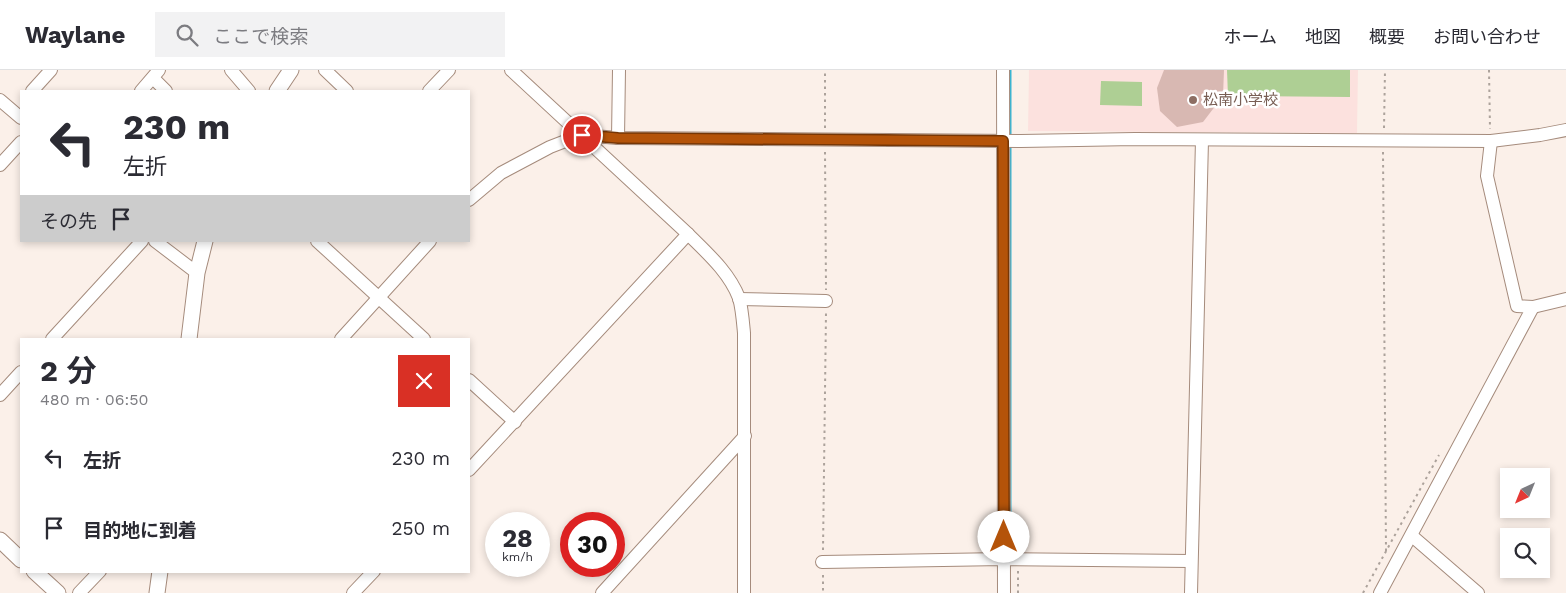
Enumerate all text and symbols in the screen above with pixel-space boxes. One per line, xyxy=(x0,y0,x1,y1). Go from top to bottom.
search box xyxy=(155,12,505,57)
text: Waylane xyxy=(25,21,125,49)
icon: search xyxy=(173,21,201,49)
text: ここで検索 xyxy=(213,25,308,48)
text: ホーム xyxy=(1224,26,1277,47)
text: 地図 xyxy=(1305,26,1341,47)
text: 概要 xyxy=(1369,26,1405,47)
text: お問い合わせ xyxy=(1433,26,1541,47)
place label: 松南小学校 xyxy=(1203,91,1278,109)
marker: 松南小学校 xyxy=(1187,94,1199,106)
text: 230 m xyxy=(123,106,230,148)
icon: left xyxy=(40,110,105,175)
pin xyxy=(561,114,603,156)
icon: arrive xyxy=(568,121,596,149)
text: 左折 xyxy=(123,154,167,179)
icon: arrive xyxy=(107,205,135,233)
text: その先 xyxy=(40,210,97,233)
text: 2 分 xyxy=(40,353,96,388)
button: close xyxy=(398,355,450,407)
text: 480 m · 06:50 xyxy=(40,390,149,409)
icon: left xyxy=(40,444,68,472)
text: 230 m xyxy=(391,447,450,470)
text: 左折 xyxy=(83,449,121,472)
north arrow xyxy=(1500,468,1550,518)
map controls xyxy=(1500,468,1550,578)
position arrow xyxy=(977,510,1029,562)
speed limit sign: 30 xyxy=(560,512,625,577)
icon: arrive xyxy=(40,514,68,542)
text: 250 m xyxy=(391,517,450,540)
text: 目的地に到着 xyxy=(83,519,197,542)
text: 28 xyxy=(502,524,533,553)
button: search xyxy=(1500,528,1550,578)
text: km/h xyxy=(502,550,533,564)

